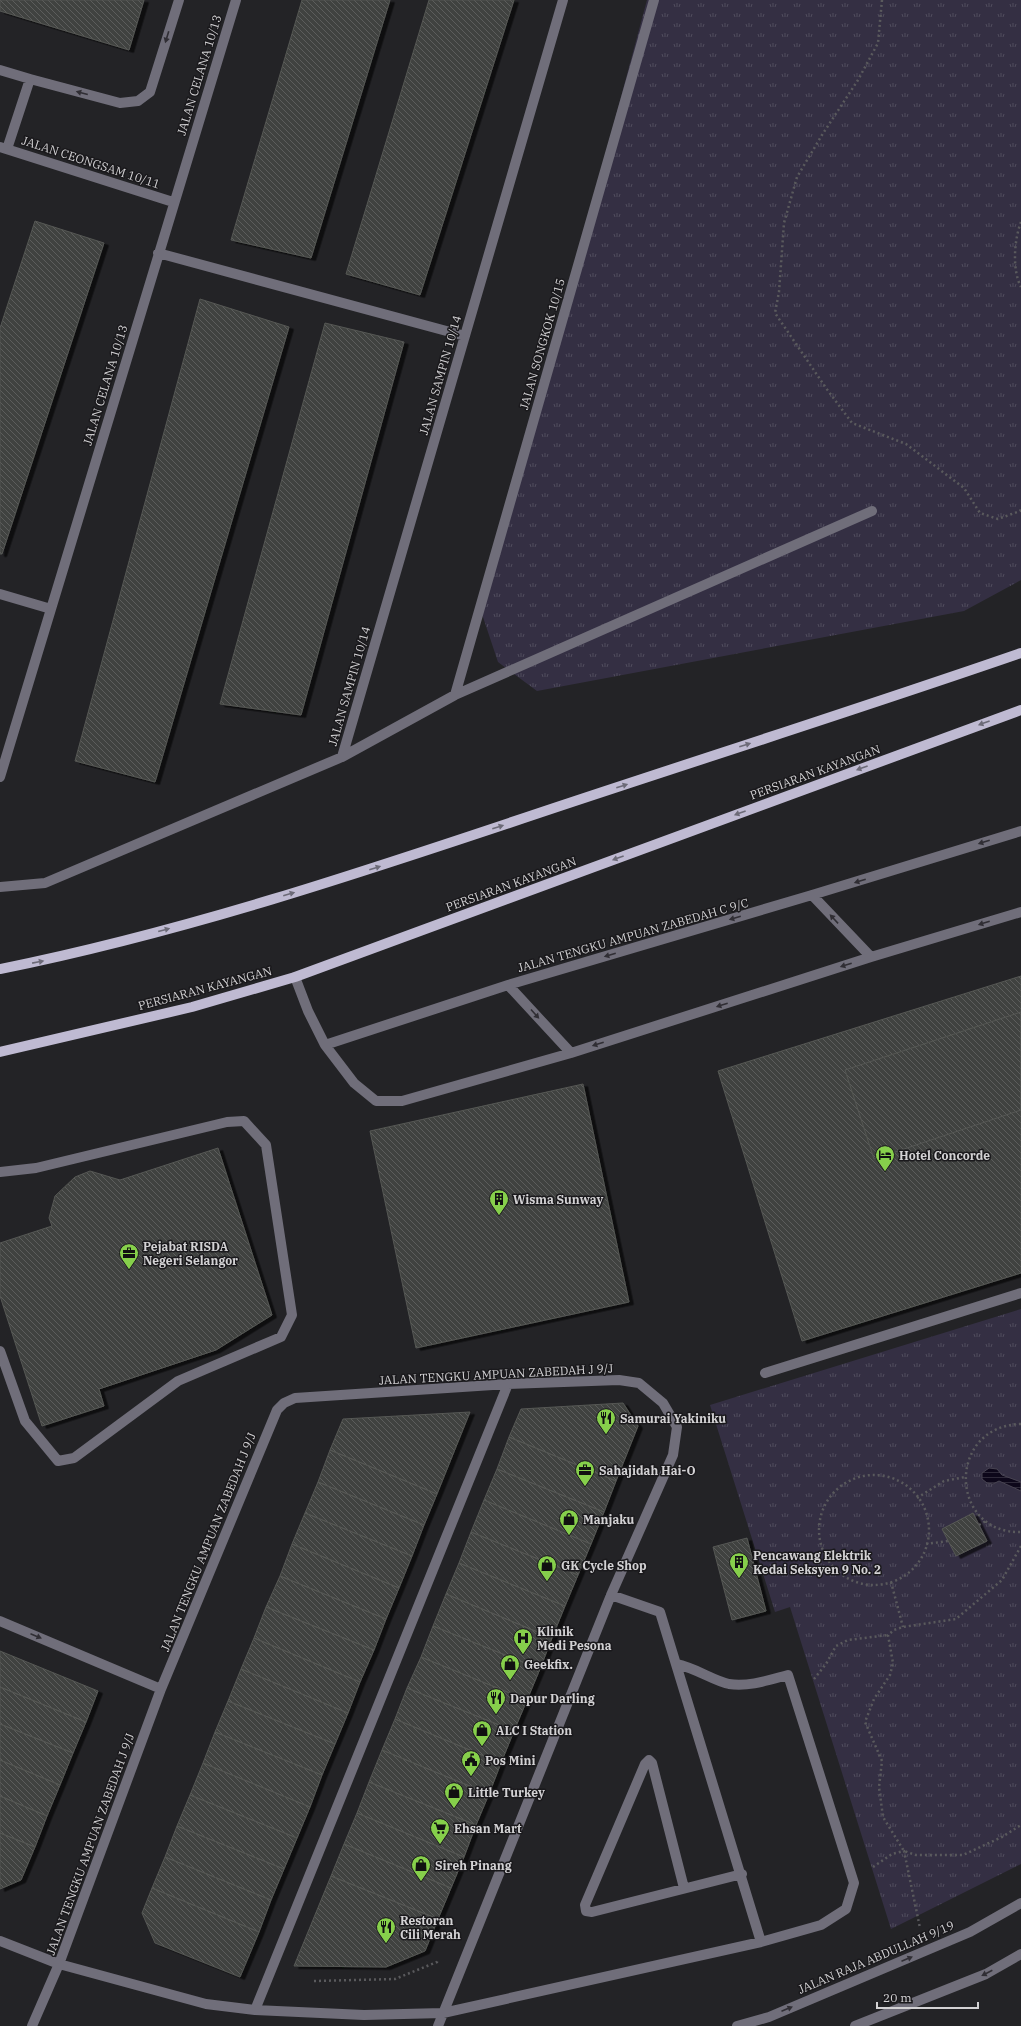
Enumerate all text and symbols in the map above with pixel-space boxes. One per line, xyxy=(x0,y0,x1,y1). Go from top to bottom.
street label: JALAN CELANA 10/13 xyxy=(173,13,225,137)
one-way arrow xyxy=(164,32,170,44)
one-way arrow xyxy=(76,90,88,96)
street label: JALAN CEONGSAM 10/11 xyxy=(20,133,162,191)
street label: JALAN SONGKOK 10/15 xyxy=(516,277,568,411)
street label: JALAN SAMPIN 10/14 xyxy=(416,314,464,436)
street label: JALAN CELANA 10/13 xyxy=(79,323,131,447)
street label: JALAN SAMPIN 10/14 xyxy=(325,625,373,747)
one-way arrow xyxy=(978,721,990,727)
one-way arrow xyxy=(739,741,751,747)
street label: PERSIARAN KAYANGAN xyxy=(748,741,882,803)
one-way arrow xyxy=(856,766,868,772)
one-way arrow xyxy=(616,783,628,789)
one-way arrow xyxy=(734,810,746,816)
one-way arrow xyxy=(493,824,505,830)
one-way arrow xyxy=(977,839,989,845)
street label: PERSIARAN KAYANGAN xyxy=(444,853,578,915)
one-way arrow xyxy=(612,855,624,861)
one-way arrow xyxy=(369,865,381,871)
one-way arrow xyxy=(853,878,865,884)
one-way arrow xyxy=(284,891,296,897)
street label: JALAN TENGKU AMPUAN ZABEDAH C 9/C xyxy=(516,895,751,975)
one-way arrow xyxy=(829,914,839,924)
one-way arrow xyxy=(729,915,741,921)
one-way arrow xyxy=(977,920,989,926)
one-way arrow xyxy=(158,927,170,933)
one-way arrow xyxy=(604,952,616,958)
one-way arrow xyxy=(32,958,44,964)
one-way arrow xyxy=(840,962,852,968)
street label: PERSIARAN KAYANGAN xyxy=(136,963,274,1013)
one-way arrow xyxy=(716,1002,728,1008)
one-way arrow xyxy=(530,1009,539,1019)
one-way arrow xyxy=(592,1041,604,1047)
hotel icon: Hotel Concorde xyxy=(874,1144,896,1172)
place label: Hotel Concorde xyxy=(899,1148,990,1163)
building icon: Wisma Sunway xyxy=(488,1188,510,1216)
place label: Wisma Sunway xyxy=(513,1192,604,1207)
place label: Pejabat RISDA Negeri Selangor xyxy=(143,1239,238,1268)
office icon: Pejabat RISDA Negeri Selangor xyxy=(118,1242,140,1270)
street label: JALAN TENGKU AMPUAN ZABEDAH J 9/J xyxy=(378,1360,614,1388)
restaurant icon: Samurai Yakiniku xyxy=(595,1407,617,1435)
place label: Samurai Yakiniku xyxy=(620,1411,726,1426)
street label: JALAN TENGKU AMPUAN ZABEDAH J 9/J xyxy=(157,1430,259,1654)
office icon: Sahajidah Hai-O xyxy=(574,1459,596,1487)
place label: Sahajidah Hai-O xyxy=(599,1463,696,1478)
shop icon: Manjaku xyxy=(558,1508,580,1536)
place label: Manjaku xyxy=(583,1512,635,1527)
place label: Pencawang Elektrik Kedai Seksyen 9 No. 2 xyxy=(753,1548,881,1577)
building icon: Pencawang Elektrik Kedai Seksyen 9 No. 2 xyxy=(728,1551,750,1579)
shop icon: GK Cycle Shop xyxy=(536,1554,558,1582)
place label: GK Cycle Shop xyxy=(561,1558,647,1573)
place label: Klinik Medi Pesona xyxy=(537,1624,612,1653)
hospital icon: Klinik Medi Pesona xyxy=(512,1627,534,1655)
one-way arrow xyxy=(30,1633,41,1639)
shop icon: Geekfix. xyxy=(499,1653,521,1681)
place label: Geekfix. xyxy=(524,1657,573,1672)
restaurant icon: Dapur Darling xyxy=(485,1687,507,1715)
place label: Dapur Darling xyxy=(510,1691,595,1706)
shop icon: ALC I Station xyxy=(471,1719,493,1747)
place label: ALC I Station xyxy=(496,1723,572,1738)
street label: JALAN TENGKU AMPUAN ZABEDAH J 9/J xyxy=(43,1731,137,1957)
public building icon: Pos Mini xyxy=(460,1749,482,1777)
place label: Pos Mini xyxy=(485,1753,535,1768)
shop icon: Little Turkey xyxy=(443,1781,465,1809)
place label: Little Turkey xyxy=(468,1785,545,1800)
supermarket icon: Ehsan Mart xyxy=(429,1817,451,1845)
place label: Ehsan Mart xyxy=(454,1821,522,1836)
shop icon: Sireh Pinang xyxy=(410,1854,432,1882)
place label: Sireh Pinang xyxy=(435,1858,512,1873)
place label: Restoran Cili Merah xyxy=(400,1913,461,1942)
restaurant icon: Restoran Cili Merah xyxy=(375,1916,397,1944)
street label: JALAN RAJA ABDULLAH 9/19 xyxy=(796,1917,956,1997)
one-way arrow xyxy=(902,1956,913,1962)
one-way arrow xyxy=(981,1970,993,1976)
scale bar xyxy=(877,1984,978,2010)
text: 20 m xyxy=(883,1990,912,2005)
one-way arrow xyxy=(782,2006,793,2012)

